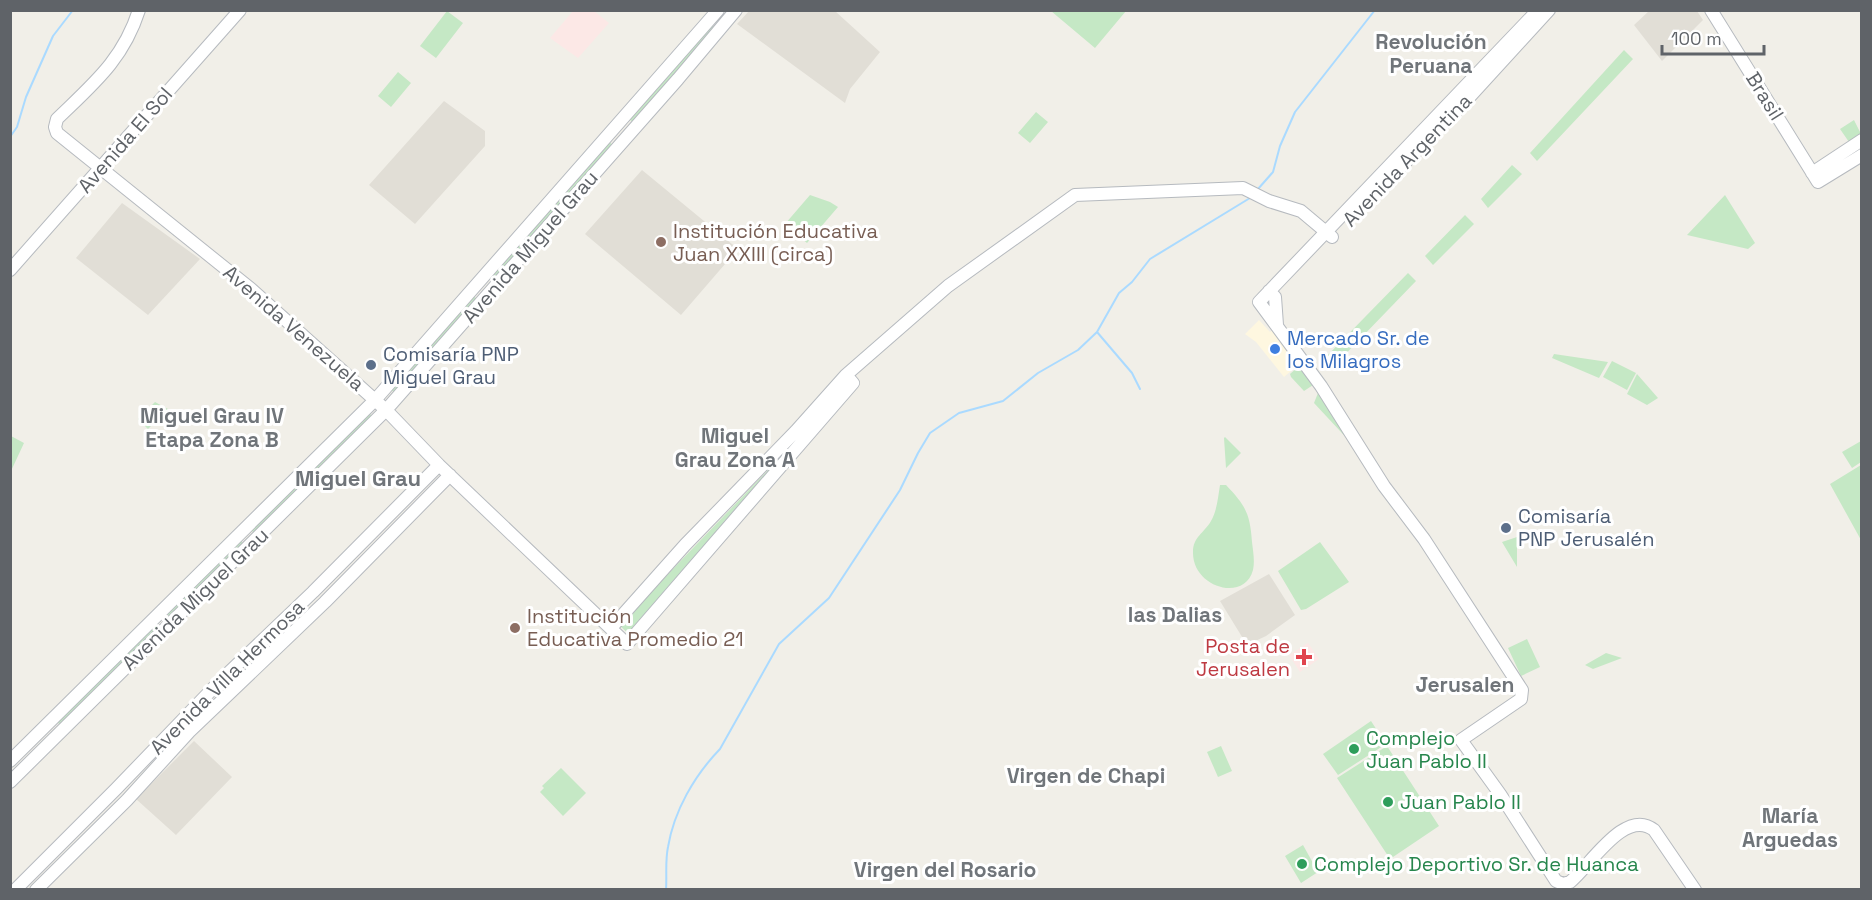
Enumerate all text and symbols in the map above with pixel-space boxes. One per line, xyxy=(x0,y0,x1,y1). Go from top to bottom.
scale bar xyxy=(1662,18,1764,56)
text: 100 m xyxy=(1671,27,1722,50)
district label: Revolución Peruana xyxy=(1375,28,1487,79)
street label: Brasil xyxy=(1740,67,1790,125)
street label: Avenida El Sol xyxy=(72,82,178,198)
street label: Avenida Argentina xyxy=(1337,88,1477,232)
street label: Avenida Miguel Grau xyxy=(456,165,604,329)
place label: Institución Educativa Juan XXIII (circa) xyxy=(673,218,878,267)
marker: Institución Educativa Juan XXIII (circa) xyxy=(654,235,668,249)
street label: Avenida Venezuela xyxy=(218,259,370,397)
place label: Mercado Sr. de los Milagros xyxy=(1287,325,1430,374)
place label: Comisaría PNP Miguel Grau xyxy=(383,341,519,390)
marker: Mercado Sr. de los Milagros xyxy=(1268,342,1282,356)
marker: Comisaría PNP Miguel Grau xyxy=(364,358,378,372)
district label: Miguel Grau IV Etapa Zona B xyxy=(140,402,284,453)
district label: Miguel Grau Zona A xyxy=(675,422,795,473)
district label: Miguel Grau xyxy=(295,464,421,492)
place label: Comisaría PNP Jerusalén xyxy=(1518,503,1654,552)
marker: Comisaría PNP Jerusalén xyxy=(1499,521,1513,535)
street label: Avenida Miguel Grau xyxy=(116,522,274,676)
street label: Avenida Villa Hermosa xyxy=(144,594,310,760)
district label: las Dalias xyxy=(1128,601,1222,628)
place label: Institución Educativa Promedio 21 xyxy=(527,603,744,652)
marker: Institución Educativa Promedio 21 xyxy=(508,621,522,635)
place label: Posta de Jerusalen xyxy=(1196,633,1290,682)
marker: Posta de Jerusalen xyxy=(1295,648,1313,666)
district label: Jerusalen xyxy=(1415,671,1515,698)
place label: Complejo Juan Pablo II xyxy=(1366,725,1487,774)
marker: Complejo Juan Pablo II xyxy=(1347,742,1361,756)
district label: Virgen de Chapi xyxy=(1007,762,1165,789)
place label: Juan Pablo II xyxy=(1400,789,1521,815)
marker: Juan Pablo II xyxy=(1381,795,1395,809)
district label: María Arguedas xyxy=(1742,802,1838,853)
place label: Complejo Deportivo Sr. de Huanca xyxy=(1314,851,1639,877)
district label: Virgen del Rosario xyxy=(854,856,1036,883)
marker: Complejo Deportivo Sr. de Huanca xyxy=(1295,857,1309,871)

